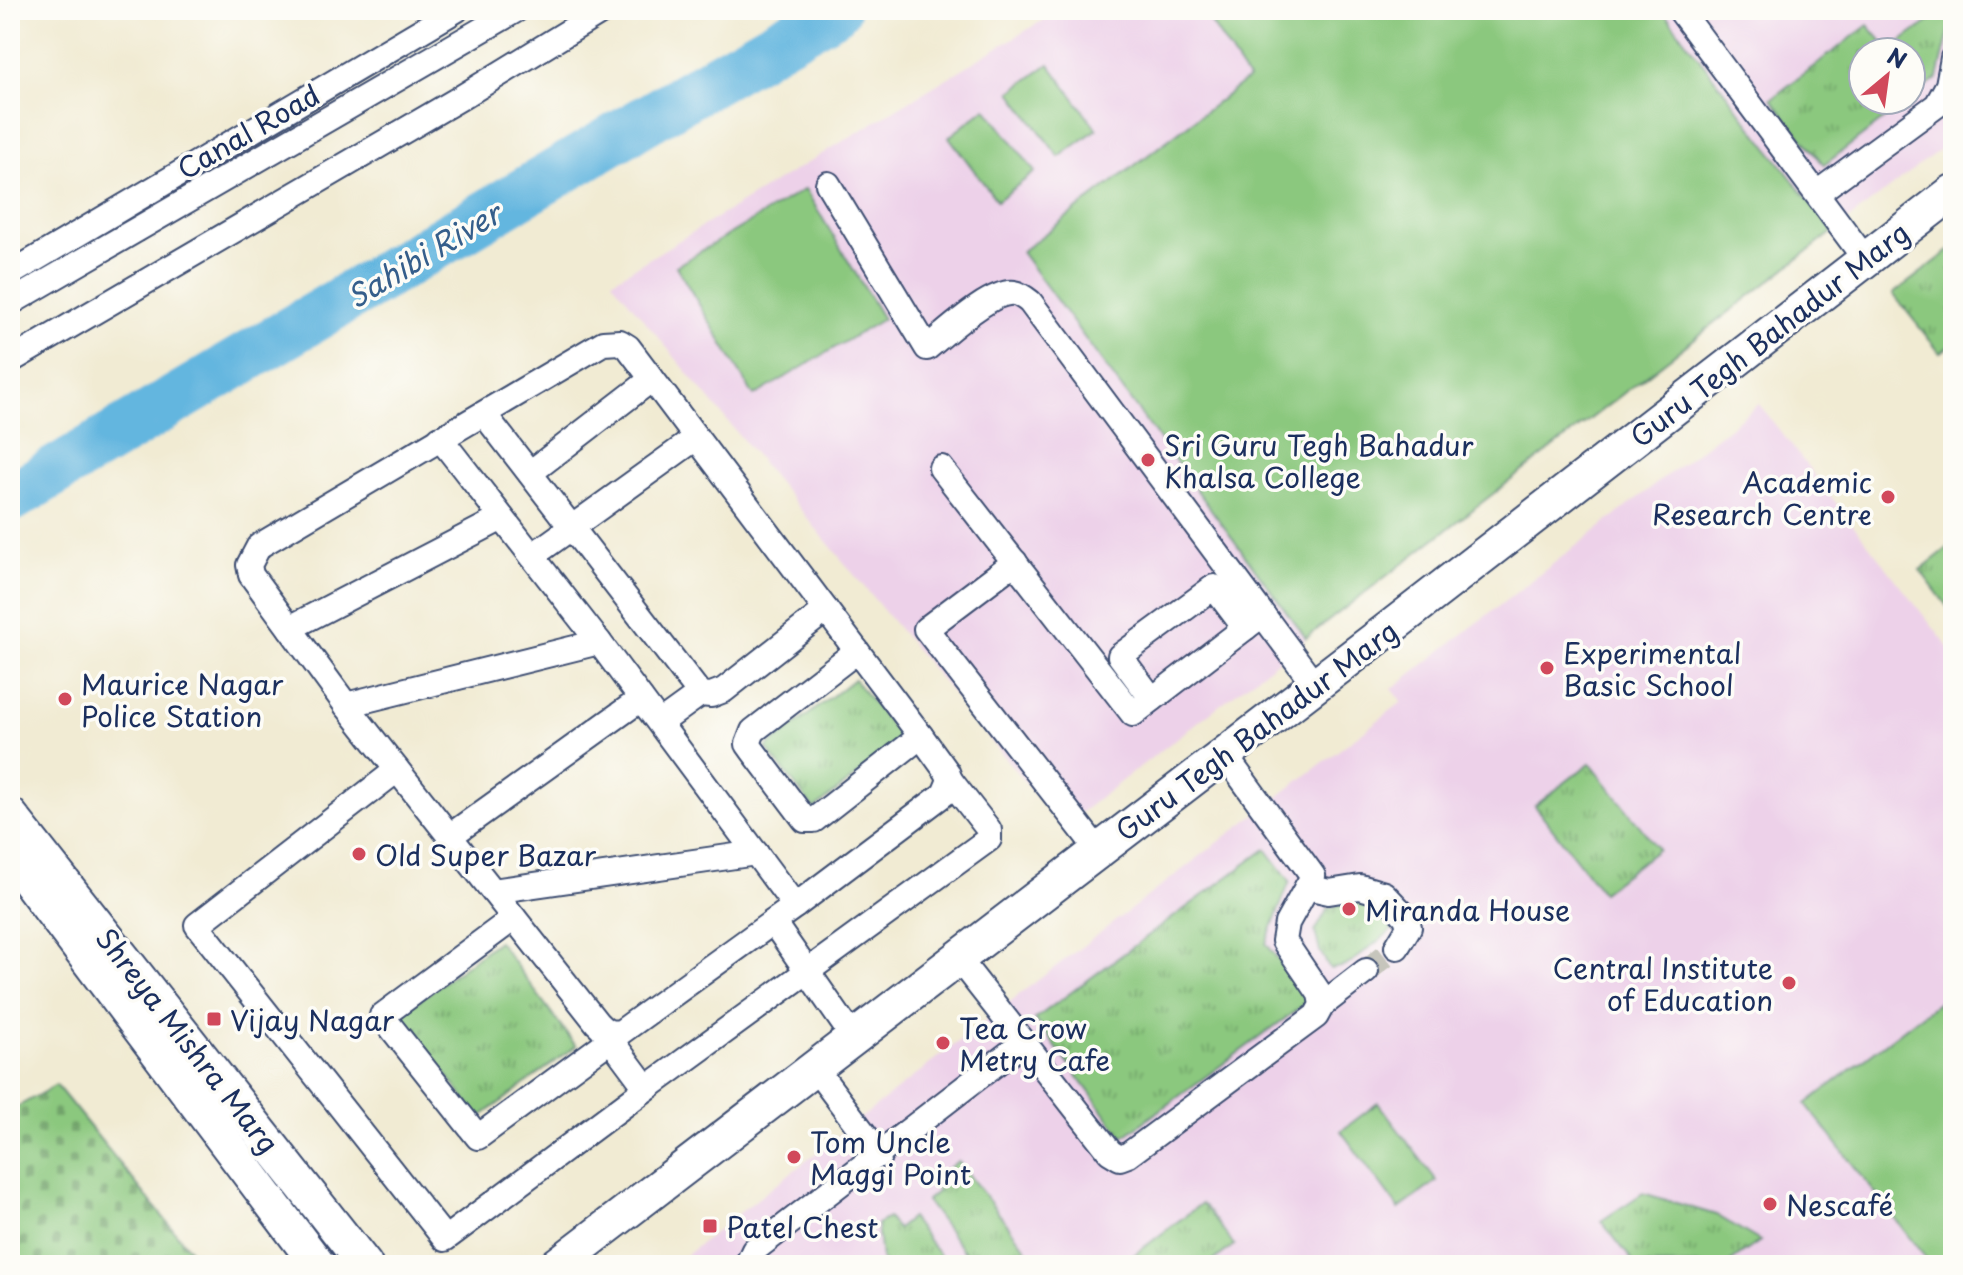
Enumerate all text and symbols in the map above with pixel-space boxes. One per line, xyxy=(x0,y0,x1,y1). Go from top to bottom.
north arrow xyxy=(1847,36,1927,116)
text: N xyxy=(1882,39,1913,76)
street label: Canal Road xyxy=(169,73,327,189)
water label: Sahibi River xyxy=(337,188,512,318)
street label: Guru Tegh Bahadur Marg xyxy=(1620,211,1918,457)
place label: Sri Guru Tegh Bahadur Khalsa College xyxy=(1164,423,1474,498)
marker: Sri Guru Tegh Bahadur Khalsa College xyxy=(1139,451,1157,469)
place label: Academic Research Centre xyxy=(1652,460,1872,535)
marker: Academic Research Centre xyxy=(1879,488,1897,506)
street label: Guru Tegh Bahadur Marg xyxy=(1106,609,1406,851)
place label: Experimental Basic School xyxy=(1563,631,1741,706)
marker: Experimental Basic School xyxy=(1538,659,1556,677)
place label: Maurice Nagar Police Station xyxy=(81,662,284,737)
marker: Maurice Nagar Police Station xyxy=(56,690,74,708)
place label: Old Super Bazar xyxy=(375,833,596,876)
marker: Old Super Bazar xyxy=(350,845,368,863)
place label: Miranda House xyxy=(1365,888,1570,931)
marker: Miranda House xyxy=(1340,900,1358,918)
street label: Shreya Mishra Marg xyxy=(86,918,290,1162)
place label: Central Institute of Education xyxy=(1552,946,1773,1021)
marker: Central Institute of Education xyxy=(1780,974,1798,992)
place label: Vijay Nagar xyxy=(230,998,395,1041)
place label: Tea Crow Metry Cafe xyxy=(959,1006,1110,1081)
marker: Vijay Nagar xyxy=(205,1010,223,1028)
marker: Tea Crow Metry Cafe xyxy=(934,1034,952,1052)
place label: Tom Uncle Maggi Point xyxy=(810,1120,971,1195)
marker: Tom Uncle Maggi Point xyxy=(785,1148,803,1166)
place label: Nescafé xyxy=(1786,1183,1893,1226)
marker: Nescafé xyxy=(1761,1195,1779,1213)
place label: Patel Chest xyxy=(726,1205,878,1248)
marker: Patel Chest xyxy=(701,1217,719,1235)

